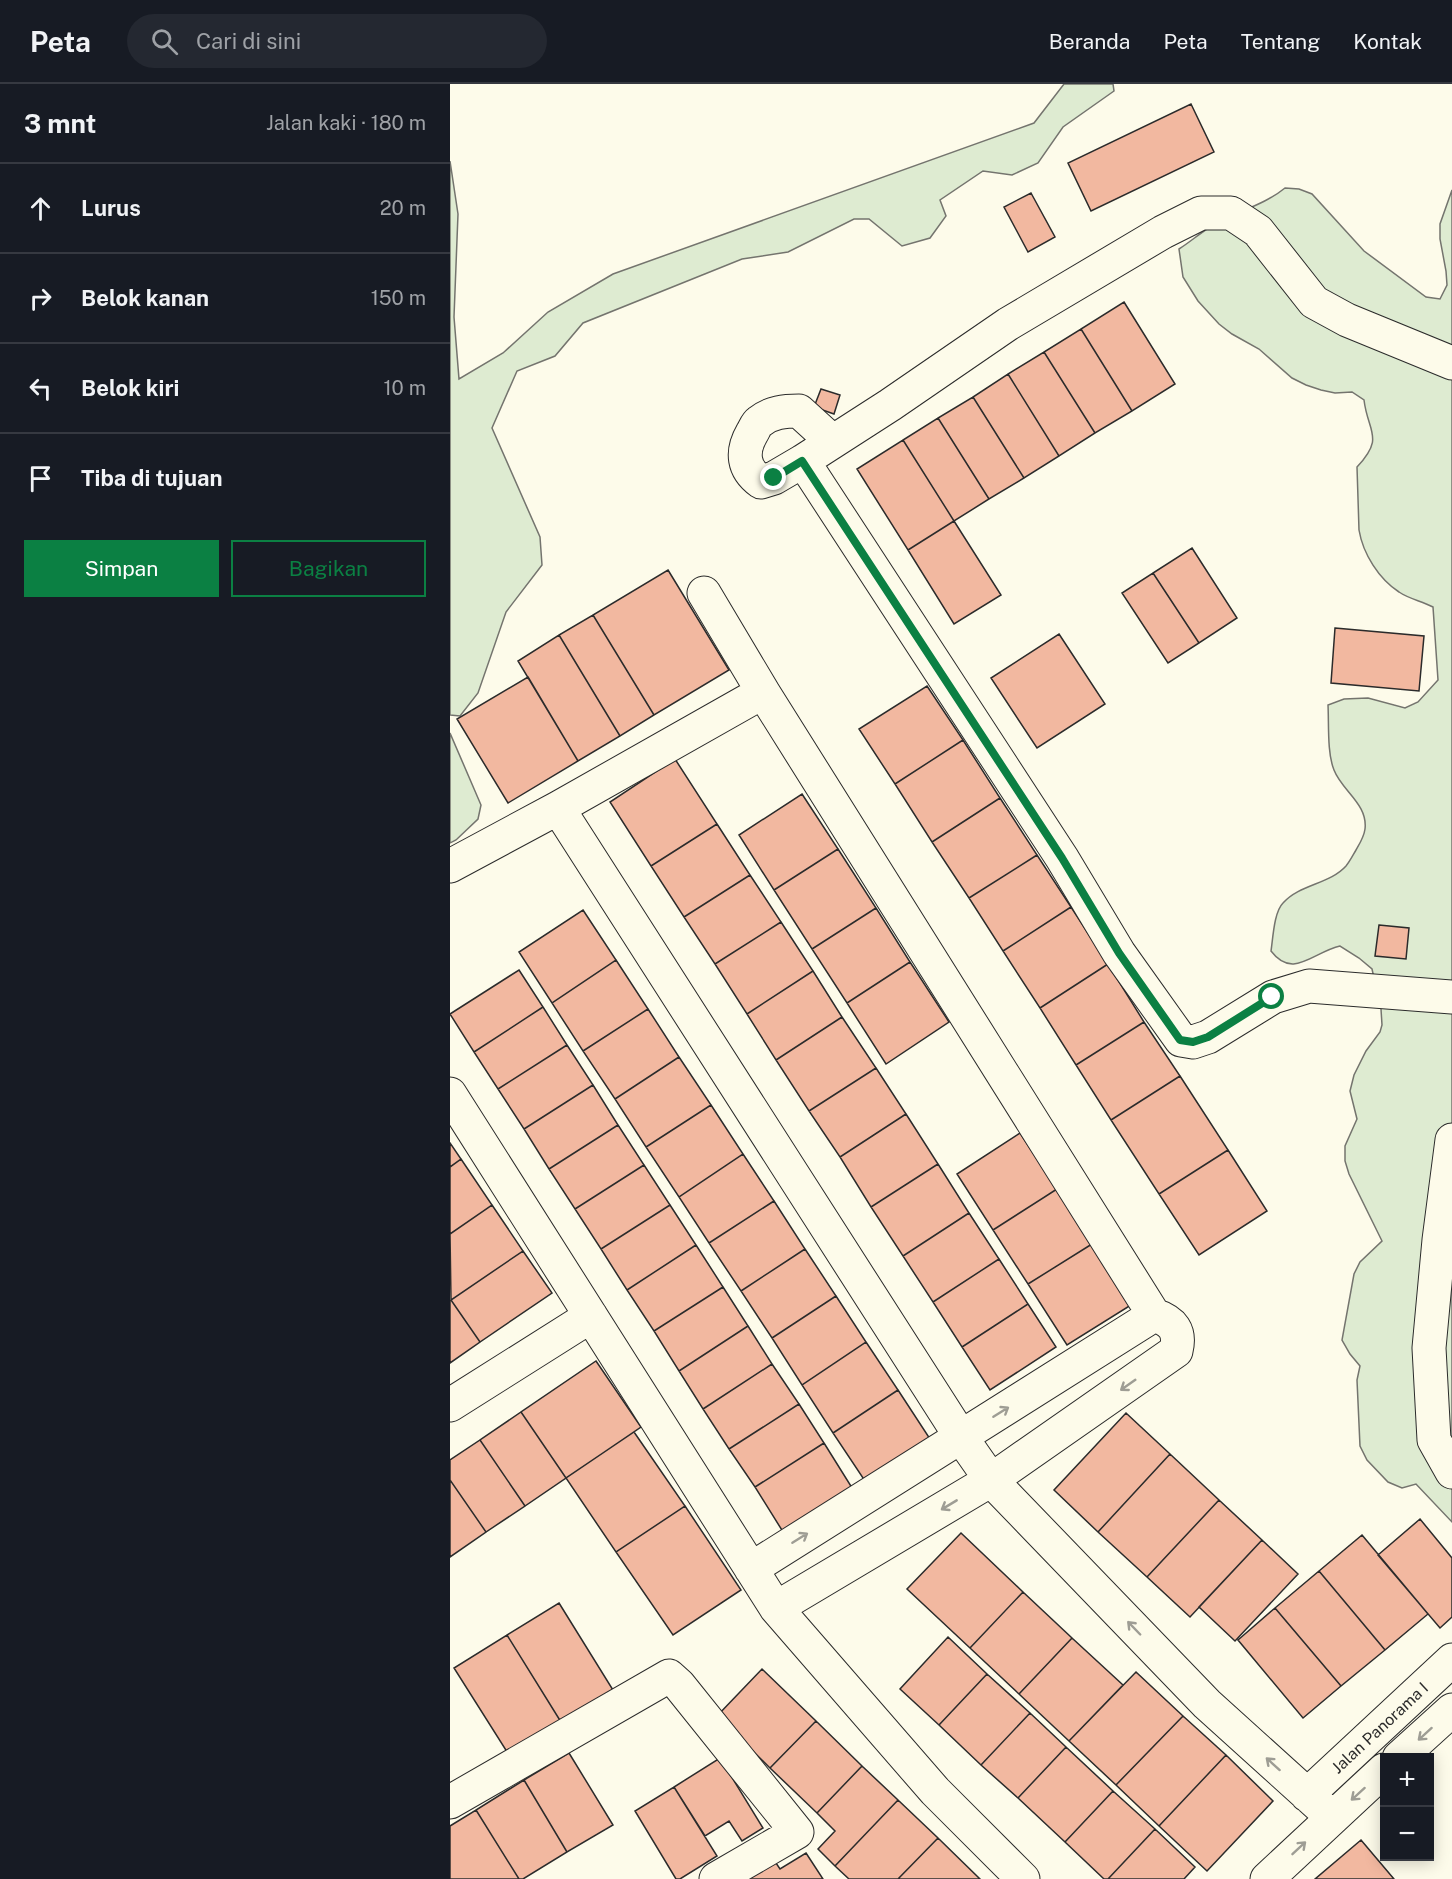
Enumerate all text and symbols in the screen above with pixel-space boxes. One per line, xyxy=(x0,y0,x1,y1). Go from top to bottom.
search box xyxy=(127,14,547,68)
text: Peta xyxy=(30,25,91,58)
icon: search xyxy=(148,25,181,58)
text: Cari di sini xyxy=(196,28,301,54)
text: Beranda xyxy=(1049,29,1130,54)
text: Peta xyxy=(1163,29,1208,54)
text: Tentang xyxy=(1241,29,1320,54)
text: Kontak xyxy=(1353,29,1422,54)
text: 3 mnt xyxy=(24,108,96,139)
text: Jalan kaki · 180 m xyxy=(266,111,426,135)
icon: ahead xyxy=(24,192,57,225)
text: Lurus xyxy=(81,195,141,221)
text: 20 m xyxy=(380,196,426,220)
icon: right xyxy=(24,282,57,315)
text: Belok kanan xyxy=(81,285,209,311)
text: 150 m xyxy=(371,286,426,310)
icon: left xyxy=(24,372,57,405)
text: Belok kiri xyxy=(81,375,179,401)
text: 10 m xyxy=(383,376,426,400)
icon: arrive xyxy=(24,462,57,495)
route end xyxy=(760,464,786,490)
text: Tiba di tujuan xyxy=(81,465,222,491)
button: Simpan xyxy=(24,540,219,597)
button: Bagikan xyxy=(231,540,426,597)
route start xyxy=(1258,983,1284,1009)
one-way arrow xyxy=(1120,1379,1137,1391)
one-way arrow xyxy=(992,1406,1009,1418)
one-way arrow xyxy=(941,1499,958,1511)
one-way arrow xyxy=(792,1531,809,1544)
one-way arrow xyxy=(1126,1621,1141,1636)
street label: Jalan Panorama I xyxy=(1328,1678,1432,1778)
one-way arrow xyxy=(1418,1727,1433,1741)
map controls xyxy=(1380,1753,1434,1861)
button: + xyxy=(1380,1753,1434,1807)
one-way arrow xyxy=(1266,1757,1281,1771)
one-way arrow xyxy=(1351,1787,1366,1801)
button: − xyxy=(1380,1807,1434,1861)
one-way arrow xyxy=(1292,1841,1307,1855)

